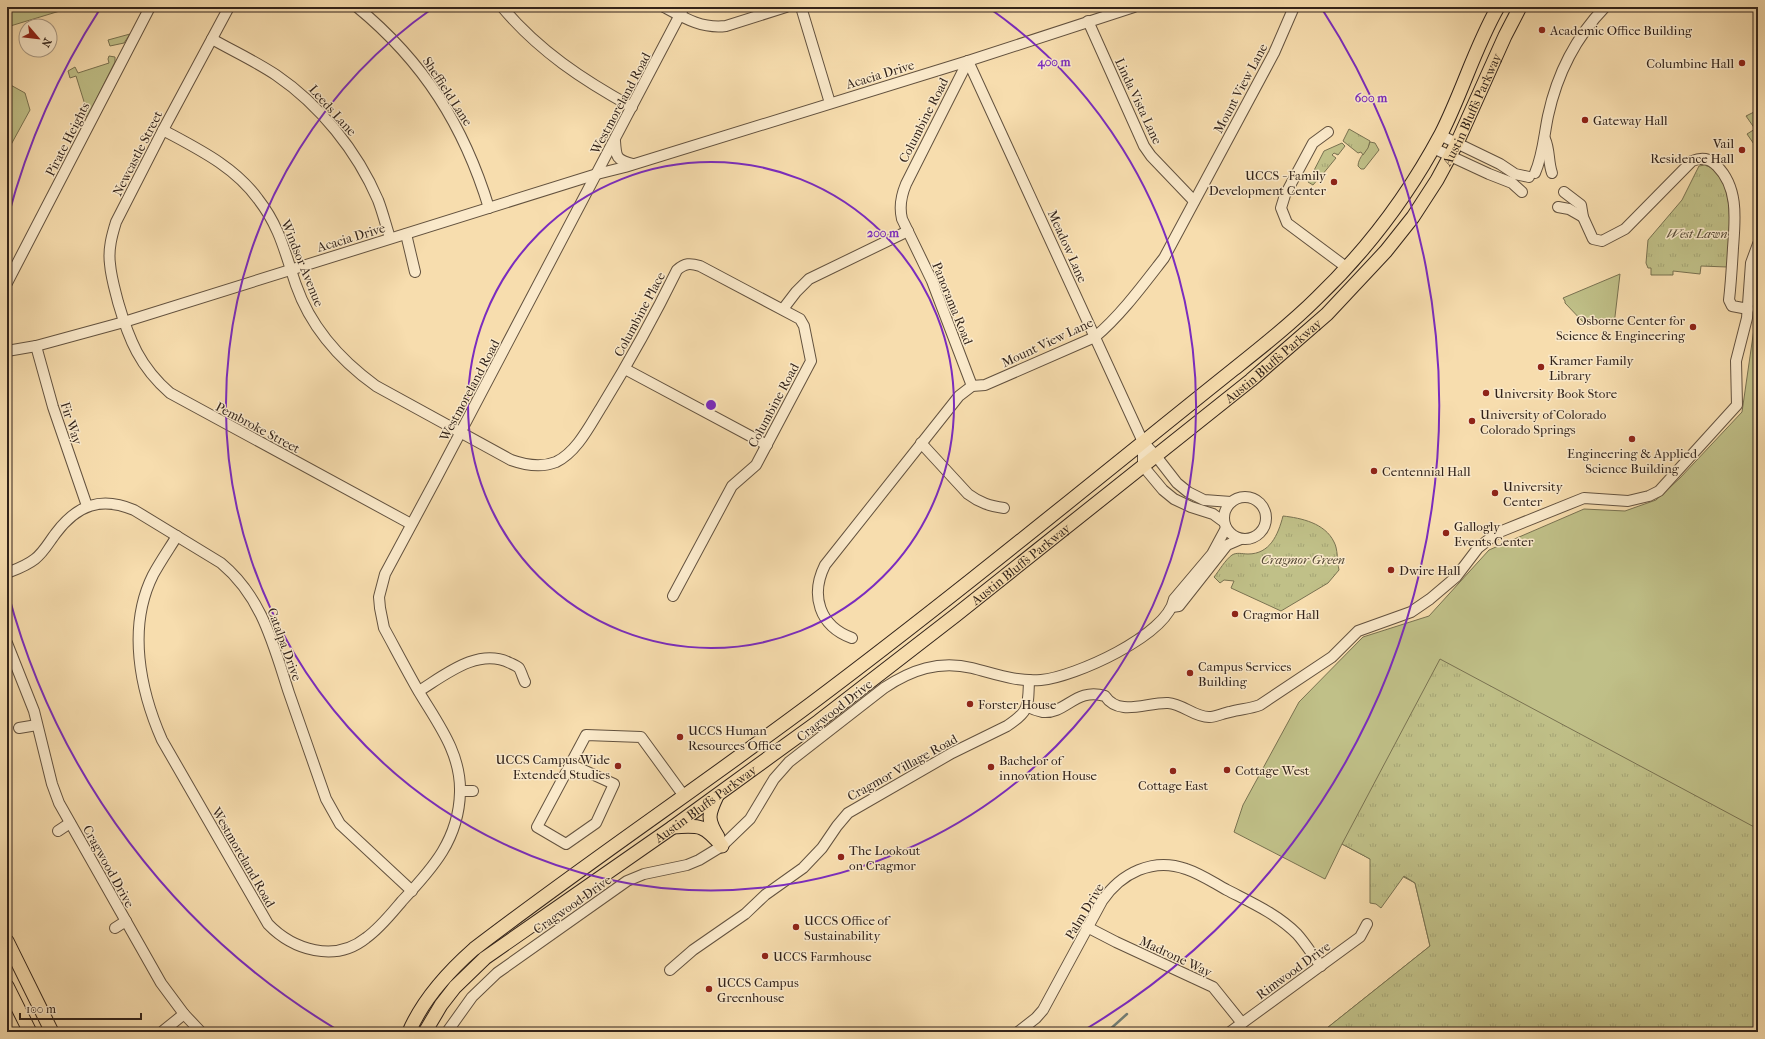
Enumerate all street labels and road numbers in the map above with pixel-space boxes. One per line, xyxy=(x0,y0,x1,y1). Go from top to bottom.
street label: Mount View Lane xyxy=(1211,40,1271,136)
street label: Westmoreland Road xyxy=(587,49,654,157)
street label: Austin Bluffs Parkway xyxy=(1439,50,1505,169)
street label: Sheffield Lane xyxy=(420,54,476,129)
street label: Linda Vista Lane xyxy=(1112,56,1165,147)
street label: Acacia Drive xyxy=(843,57,916,92)
street label: Columbine Road xyxy=(896,75,952,165)
street label: Leeds Lane xyxy=(306,82,360,139)
street label: Pirate Heights xyxy=(42,100,93,179)
street label: Newcastle Street xyxy=(110,108,166,198)
street label: Meadow Lane xyxy=(1045,208,1090,285)
street label: Windsor Avenue xyxy=(278,216,327,309)
street label: Acacia Drive xyxy=(314,220,387,255)
street label: Panorama Road xyxy=(929,260,976,348)
street label: Columbine Place xyxy=(611,269,668,359)
street label: Mount View Lane xyxy=(999,314,1096,370)
street label: Austin Bluffs Parkway xyxy=(1221,315,1325,407)
street label: Westmoreland Road xyxy=(436,336,503,444)
street label: Columbine Road xyxy=(745,360,802,450)
street label: Pembroke Street xyxy=(213,399,303,456)
street label: Fir Way xyxy=(58,400,86,447)
street label: Austin Bluffs Parkway xyxy=(967,520,1074,609)
street label: Catalpa Drive xyxy=(264,606,305,683)
street label: Cragwood Drive xyxy=(794,676,875,745)
street label: Cragmor Village Road xyxy=(845,731,961,804)
street label: Austin Bluffs Parkway xyxy=(651,761,760,846)
street label: Westmoreland Road xyxy=(208,804,279,911)
street label: Cragwood Drive xyxy=(80,823,138,910)
street label: Cragwood Drive xyxy=(530,872,615,937)
street label: Palm Drive xyxy=(1062,880,1107,942)
street label: Madrone Way xyxy=(1137,933,1215,980)
street label: Rimwood Drive xyxy=(1253,938,1334,1002)

